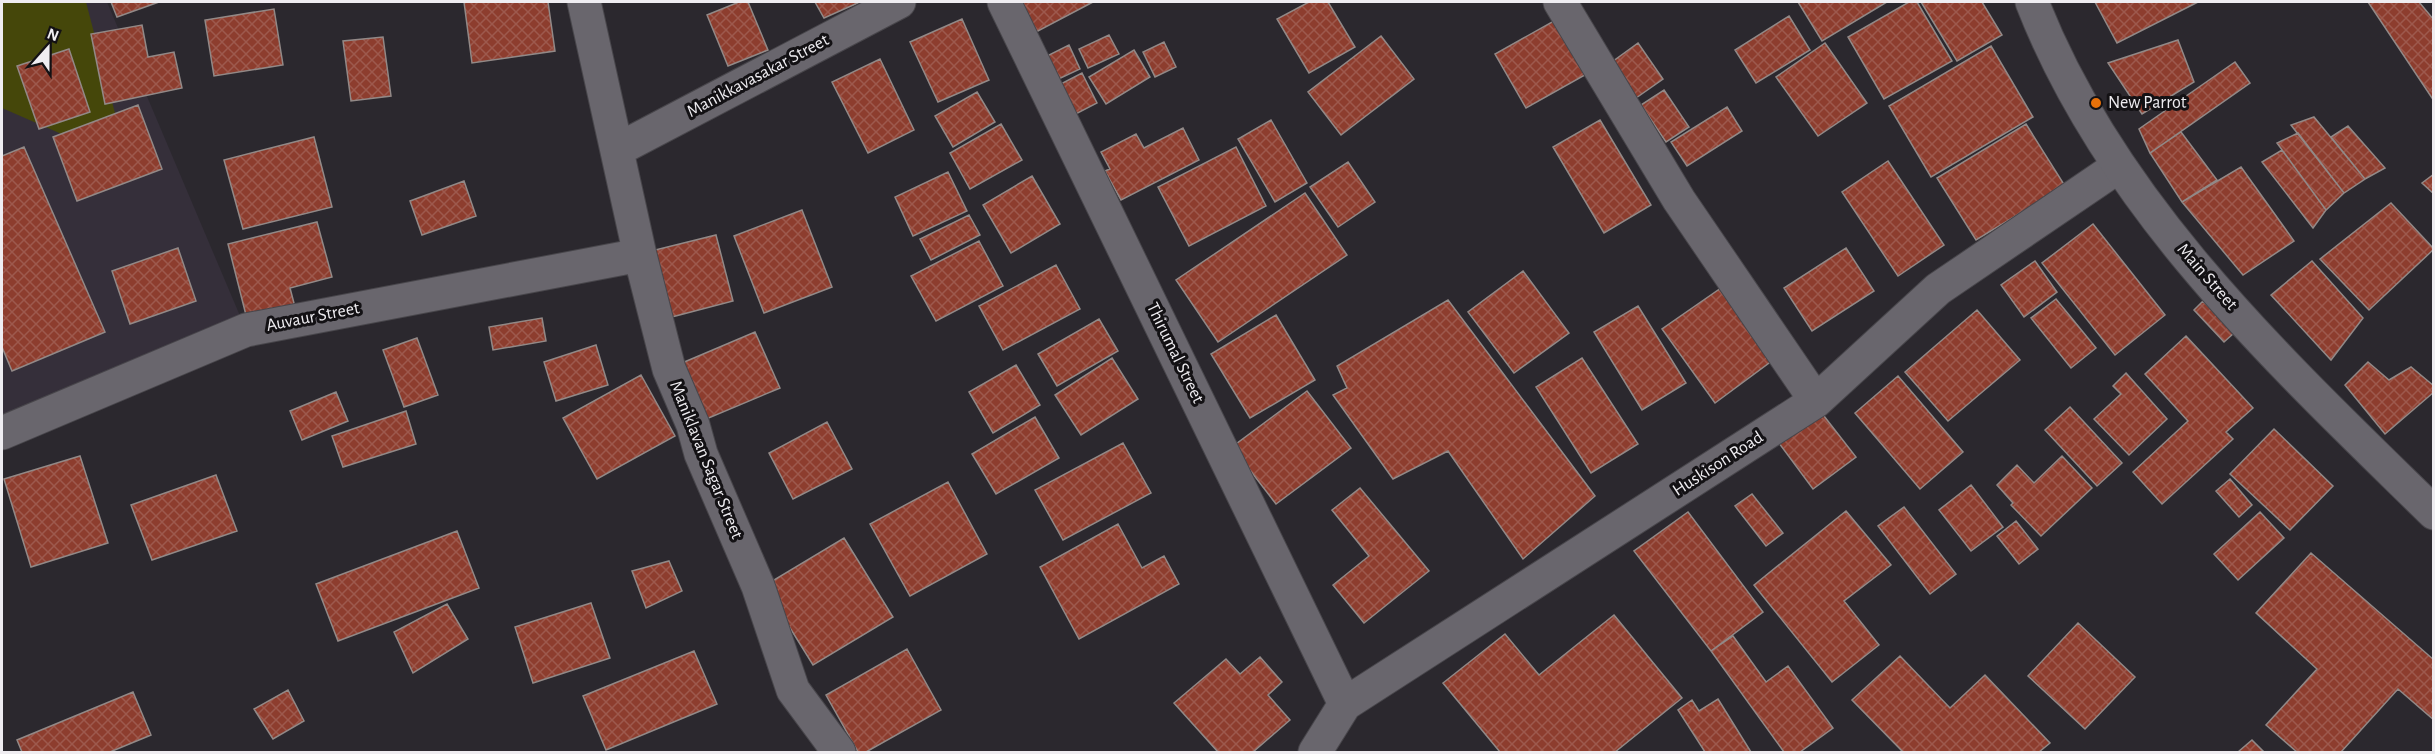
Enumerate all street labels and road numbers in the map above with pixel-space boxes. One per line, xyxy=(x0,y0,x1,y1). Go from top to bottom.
street label: Manikkavasakar Street xyxy=(684,31,832,121)
street label: Main Street xyxy=(2174,240,2241,314)
street label: Auvaur Street xyxy=(265,299,361,335)
street label: Thirumal Street xyxy=(1143,300,1207,406)
street label: Maniklavan Sagar Street xyxy=(666,378,746,542)
street label: Huskison Road xyxy=(1670,428,1766,500)

